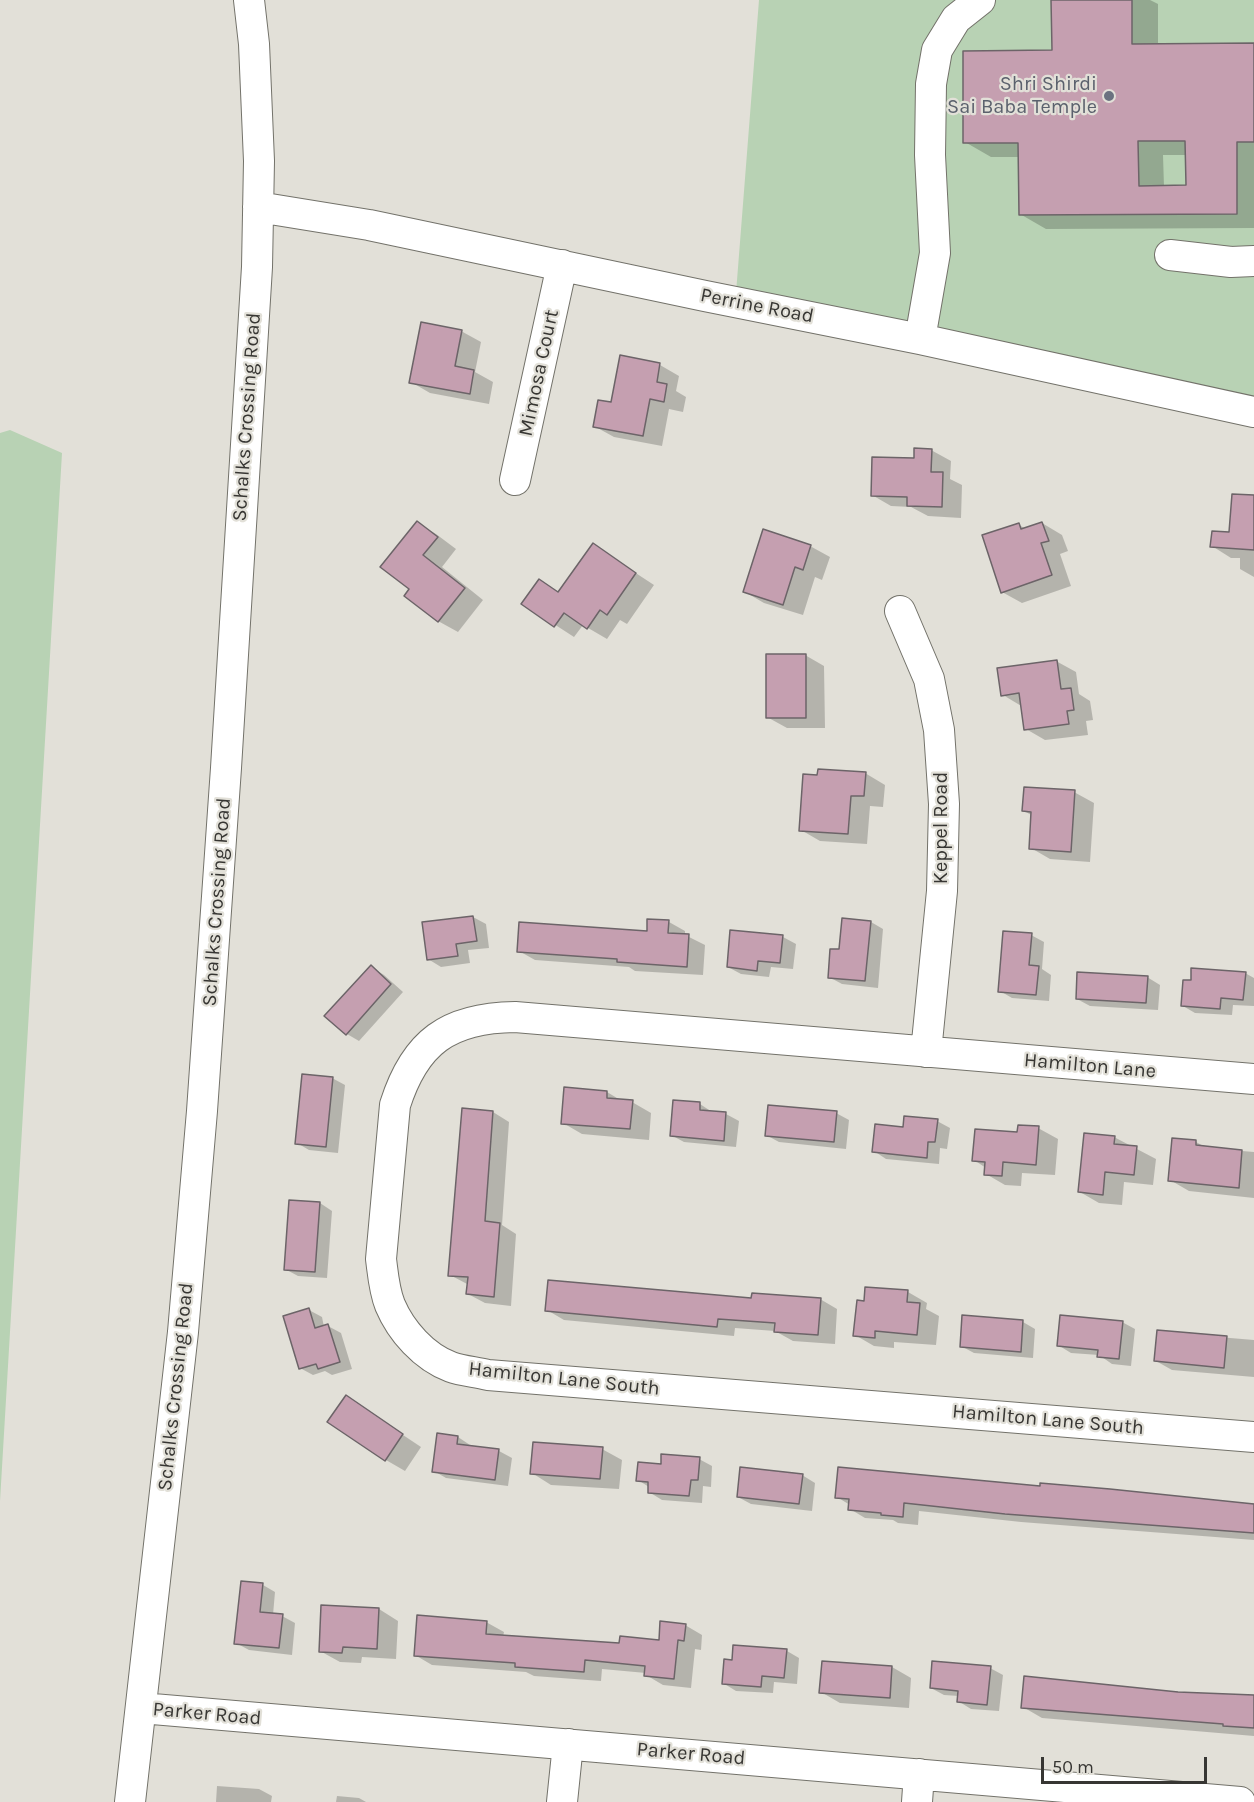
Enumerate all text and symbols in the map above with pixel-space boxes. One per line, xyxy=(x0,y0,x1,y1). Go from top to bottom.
place label: Shri Shirdi Sai Baba Temple xyxy=(947,72,1097,119)
marker: Shri Shirdi Sai Baba Temple xyxy=(1102,89,1116,103)
street label: Perrine Road xyxy=(698,283,816,329)
street label: Mimosa Court xyxy=(514,307,564,439)
street label: Schalks Crossing Road xyxy=(228,312,266,522)
street label: Keppel Road xyxy=(929,772,953,884)
street label: Schalks Crossing Road xyxy=(198,797,236,1007)
street label: Hamilton Lane xyxy=(1023,1048,1157,1084)
street label: Schalks Crossing Road xyxy=(153,1282,199,1492)
street label: Hamilton Lane South xyxy=(467,1357,661,1401)
street label: Hamilton Lane South xyxy=(951,1400,1145,1440)
street label: Parker Road xyxy=(152,1697,262,1731)
street label: Parker Road xyxy=(636,1737,746,1771)
scale bar xyxy=(1044,1745,1210,1783)
text: 50 m xyxy=(1052,1756,1094,1778)

